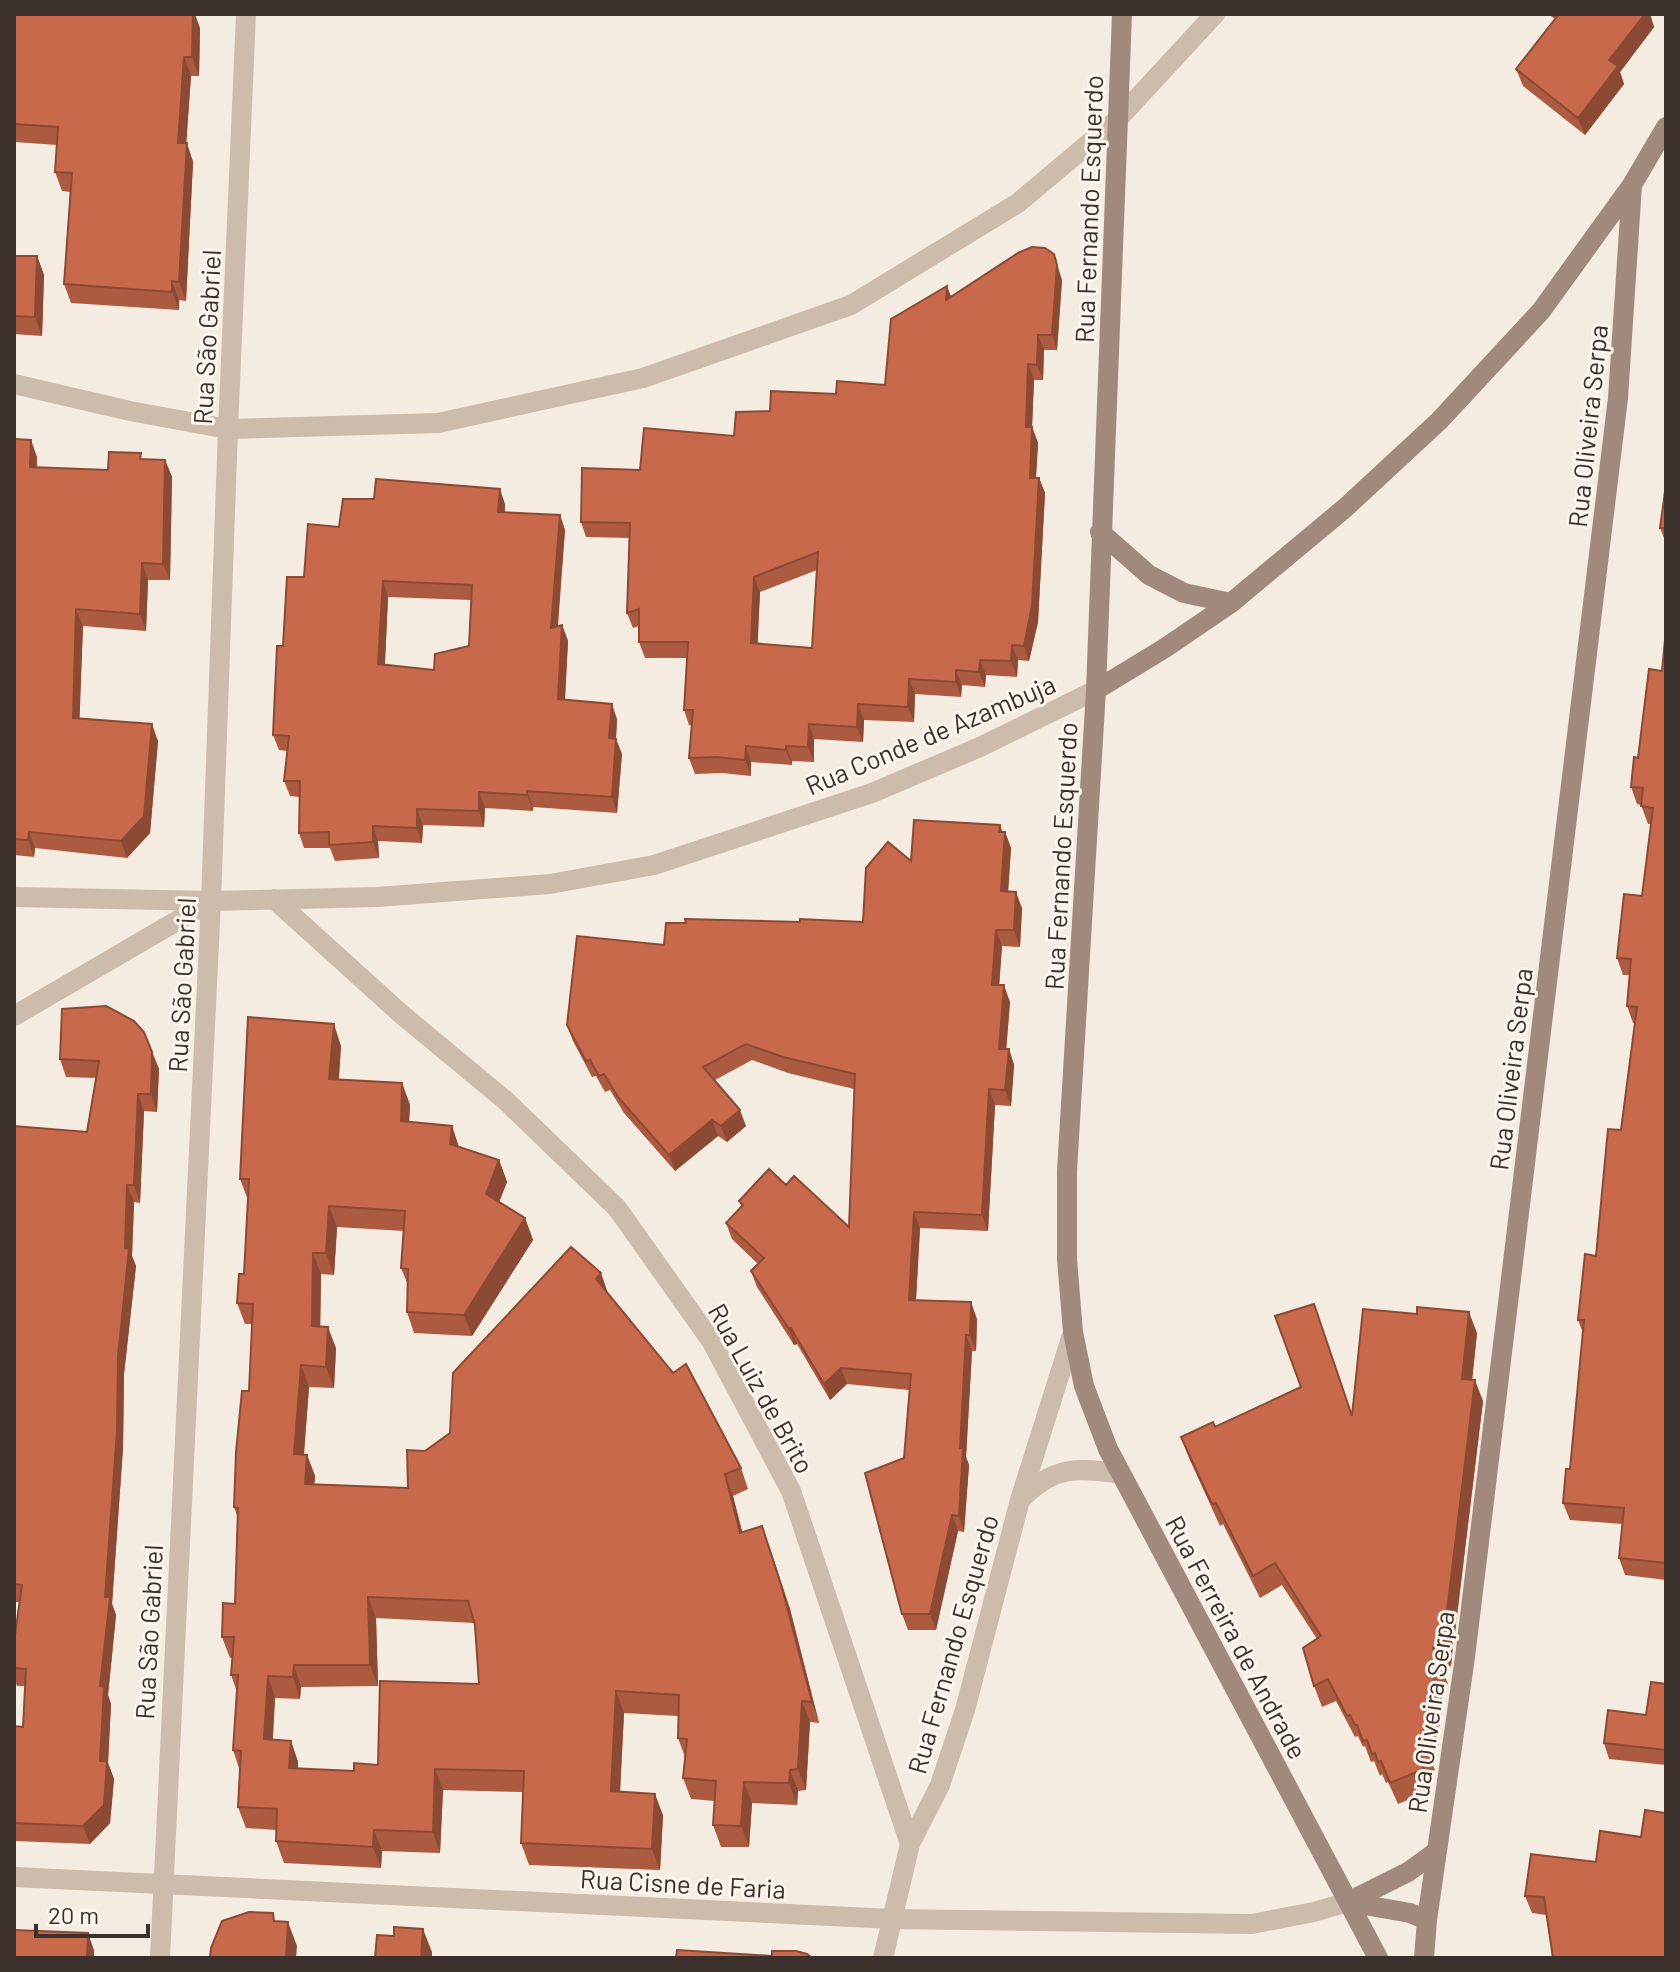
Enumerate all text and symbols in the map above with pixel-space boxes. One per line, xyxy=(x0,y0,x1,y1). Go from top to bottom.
street label: Rua Fernando Esquerdo xyxy=(1068,74,1108,344)
street label: Rua São Gabriel xyxy=(186,249,226,425)
street label: Rua Oliveira Serpa xyxy=(1561,323,1613,529)
street label: Rua Conde de Azambuja xyxy=(800,667,1060,801)
street label: Rua Fernando Esquerdo xyxy=(1038,721,1082,991)
street label: Rua São Gabriel xyxy=(161,897,201,1073)
street label: Rua Oliveira Serpa xyxy=(1482,966,1538,1172)
street label: Rua Luiz de Brito xyxy=(703,1298,821,1478)
street label: Rua Ferreira de Andrade xyxy=(1160,1510,1314,1764)
street label: Rua Fernando Esquerdo xyxy=(900,1511,1004,1777)
street label: Rua São Gabriel xyxy=(128,1544,168,1720)
street label: Rua Oliveira Serpa xyxy=(1400,1609,1460,1815)
street label: Rua Cisne de Faria xyxy=(579,1862,787,1904)
scale bar xyxy=(36,1888,148,1938)
text: 20 m xyxy=(48,1900,99,1929)

